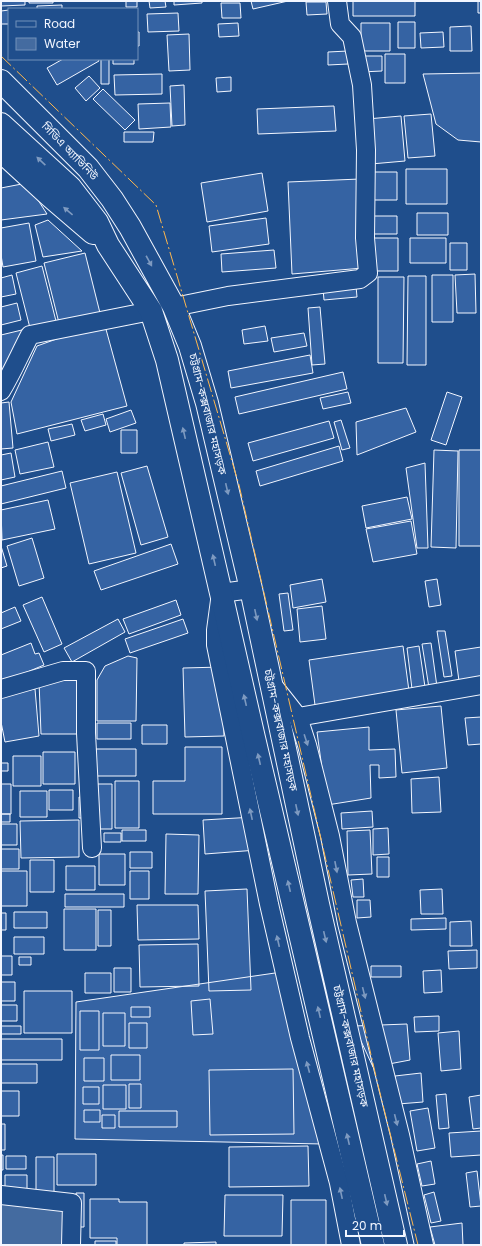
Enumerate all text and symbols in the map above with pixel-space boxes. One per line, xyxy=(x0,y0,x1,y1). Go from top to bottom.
legend xyxy=(8,8,138,60)
text: Road xyxy=(44,15,75,32)
text: Water xyxy=(44,35,81,52)
street label: সিডিএ অ্যাভিনিউ xyxy=(37,118,102,184)
one-way arrow xyxy=(36,156,46,166)
one-way arrow xyxy=(62,206,73,215)
one-way arrow xyxy=(146,255,153,267)
street label: চট্টগ্রাম-কক্সবাজার মহাসড়ক xyxy=(185,351,231,477)
one-way arrow xyxy=(181,427,187,439)
one-way arrow xyxy=(224,483,230,495)
one-way arrow xyxy=(210,554,216,566)
one-way arrow xyxy=(254,609,260,622)
street label: চট্টগ্রাম-কক্সবাজার মহাসড়ক xyxy=(260,666,302,793)
one-way arrow xyxy=(242,694,248,707)
one-way arrow xyxy=(303,735,309,747)
one-way arrow xyxy=(255,753,261,765)
one-way arrow xyxy=(295,804,301,816)
one-way arrow xyxy=(248,807,254,820)
one-way arrow xyxy=(333,861,339,873)
one-way arrow xyxy=(286,879,292,891)
one-way arrow xyxy=(323,931,329,943)
one-way arrow xyxy=(274,935,280,947)
street label: চট্টগ্রাম-কক্সবাজার মহাসড়ক xyxy=(329,983,373,1109)
one-way arrow xyxy=(362,987,368,1000)
one-way arrow xyxy=(315,1006,321,1018)
one-way arrow xyxy=(305,1061,311,1073)
one-way arrow xyxy=(393,1113,399,1126)
one-way arrow xyxy=(345,1133,351,1145)
one-way arrow xyxy=(337,1187,343,1199)
one-way arrow xyxy=(383,1194,389,1206)
scale bar xyxy=(346,1212,404,1238)
text: 20 m xyxy=(352,1217,382,1234)

